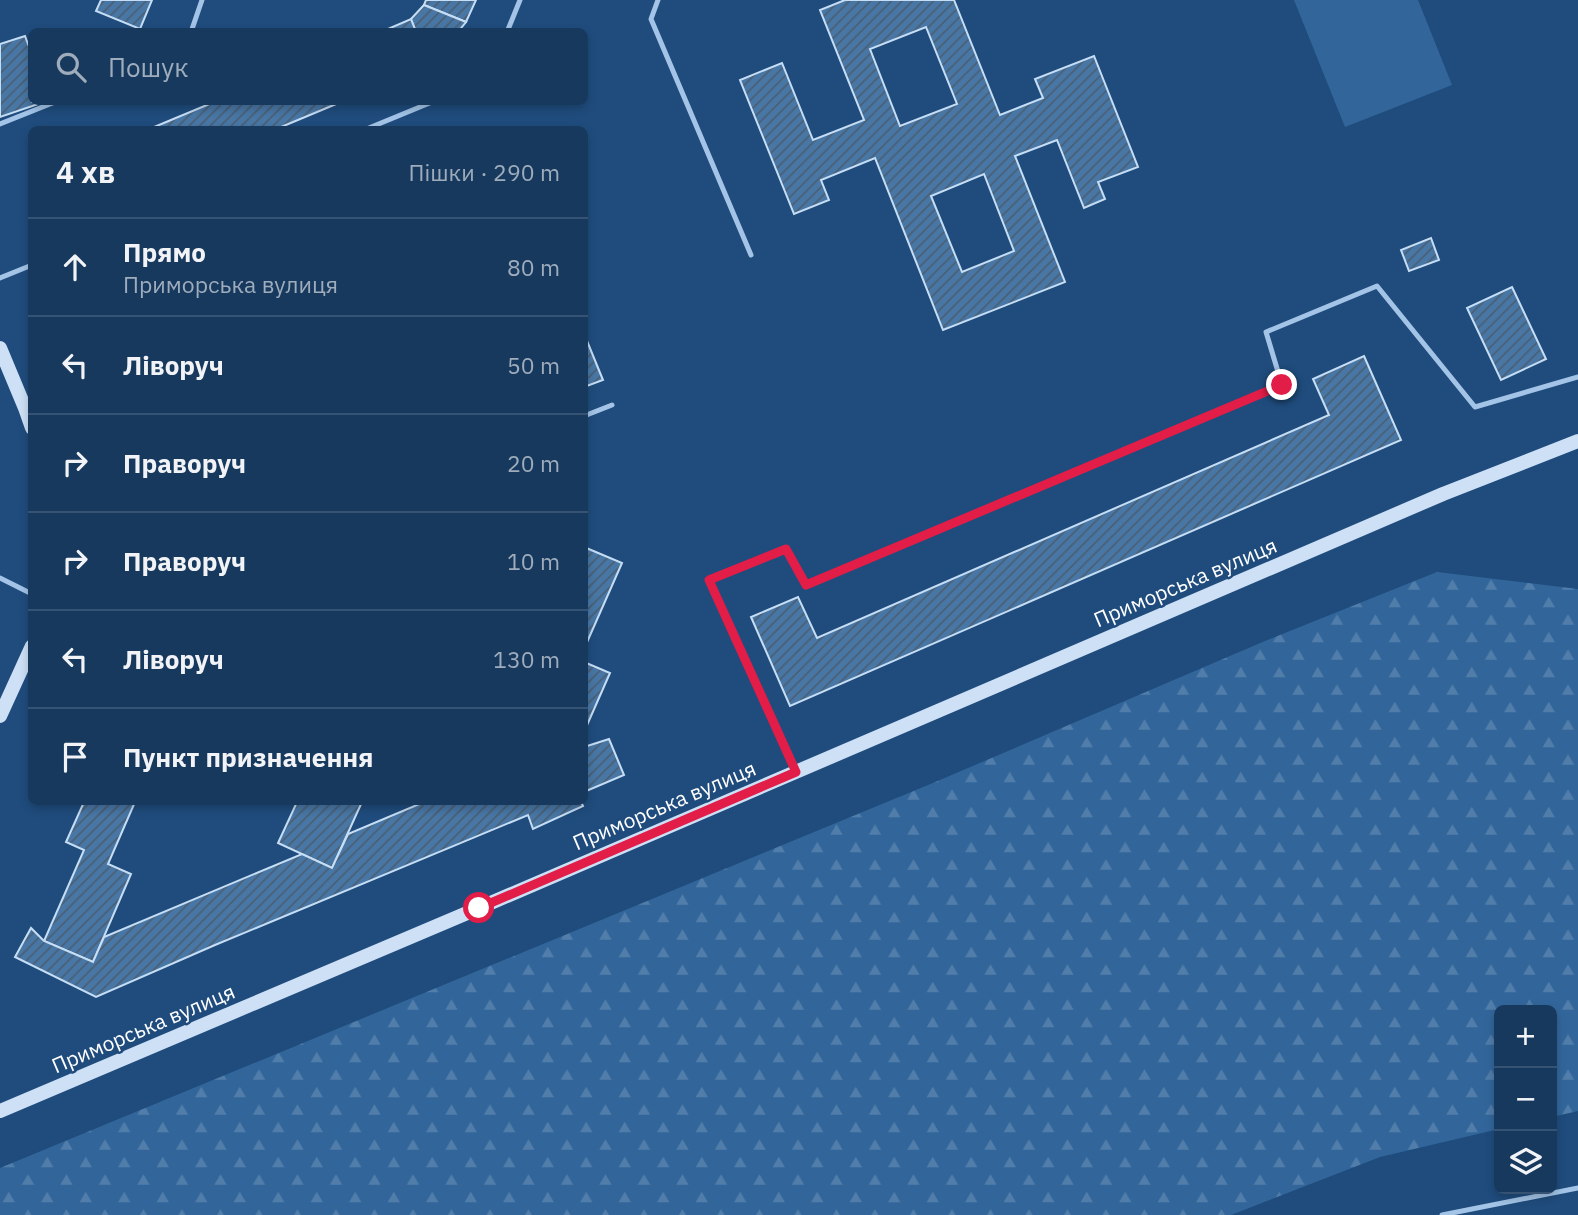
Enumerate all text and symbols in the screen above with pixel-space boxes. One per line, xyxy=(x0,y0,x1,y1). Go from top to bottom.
search box xyxy=(28,28,588,105)
icon: search xyxy=(52,48,90,86)
text: Пошук xyxy=(108,50,189,84)
text: 4 хв xyxy=(56,152,115,191)
text: Пішки · 290 m xyxy=(409,157,560,187)
text: Прямо xyxy=(123,235,206,269)
icon: ahead xyxy=(56,248,94,286)
text: 80 m xyxy=(507,252,560,282)
text: Приморська вулиця xyxy=(123,269,338,299)
icon: left xyxy=(56,346,94,384)
text: Ліворуч xyxy=(123,348,224,382)
text: 50 m xyxy=(507,350,560,380)
route end xyxy=(1266,369,1297,400)
icon: right xyxy=(56,444,94,482)
text: Праворуч xyxy=(123,446,246,480)
text: 20 m xyxy=(507,448,560,478)
street label: Приморська вулиця xyxy=(1089,531,1281,633)
icon: right xyxy=(56,542,94,580)
text: Праворуч xyxy=(123,544,246,578)
text: 10 m xyxy=(507,546,560,576)
icon: left xyxy=(56,640,94,678)
text: Ліворуч xyxy=(123,642,224,676)
text: 130 m xyxy=(493,644,560,674)
icon: arrive xyxy=(56,738,94,776)
text: Пункт призначення xyxy=(123,740,373,774)
street label: Приморська вулиця xyxy=(568,754,760,856)
route start xyxy=(463,892,494,923)
street label: Приморська вулиця xyxy=(47,977,239,1079)
map controls xyxy=(1494,1005,1557,1194)
button: + xyxy=(1494,1005,1557,1068)
button: − xyxy=(1494,1068,1557,1131)
button: layers xyxy=(1494,1131,1557,1194)

